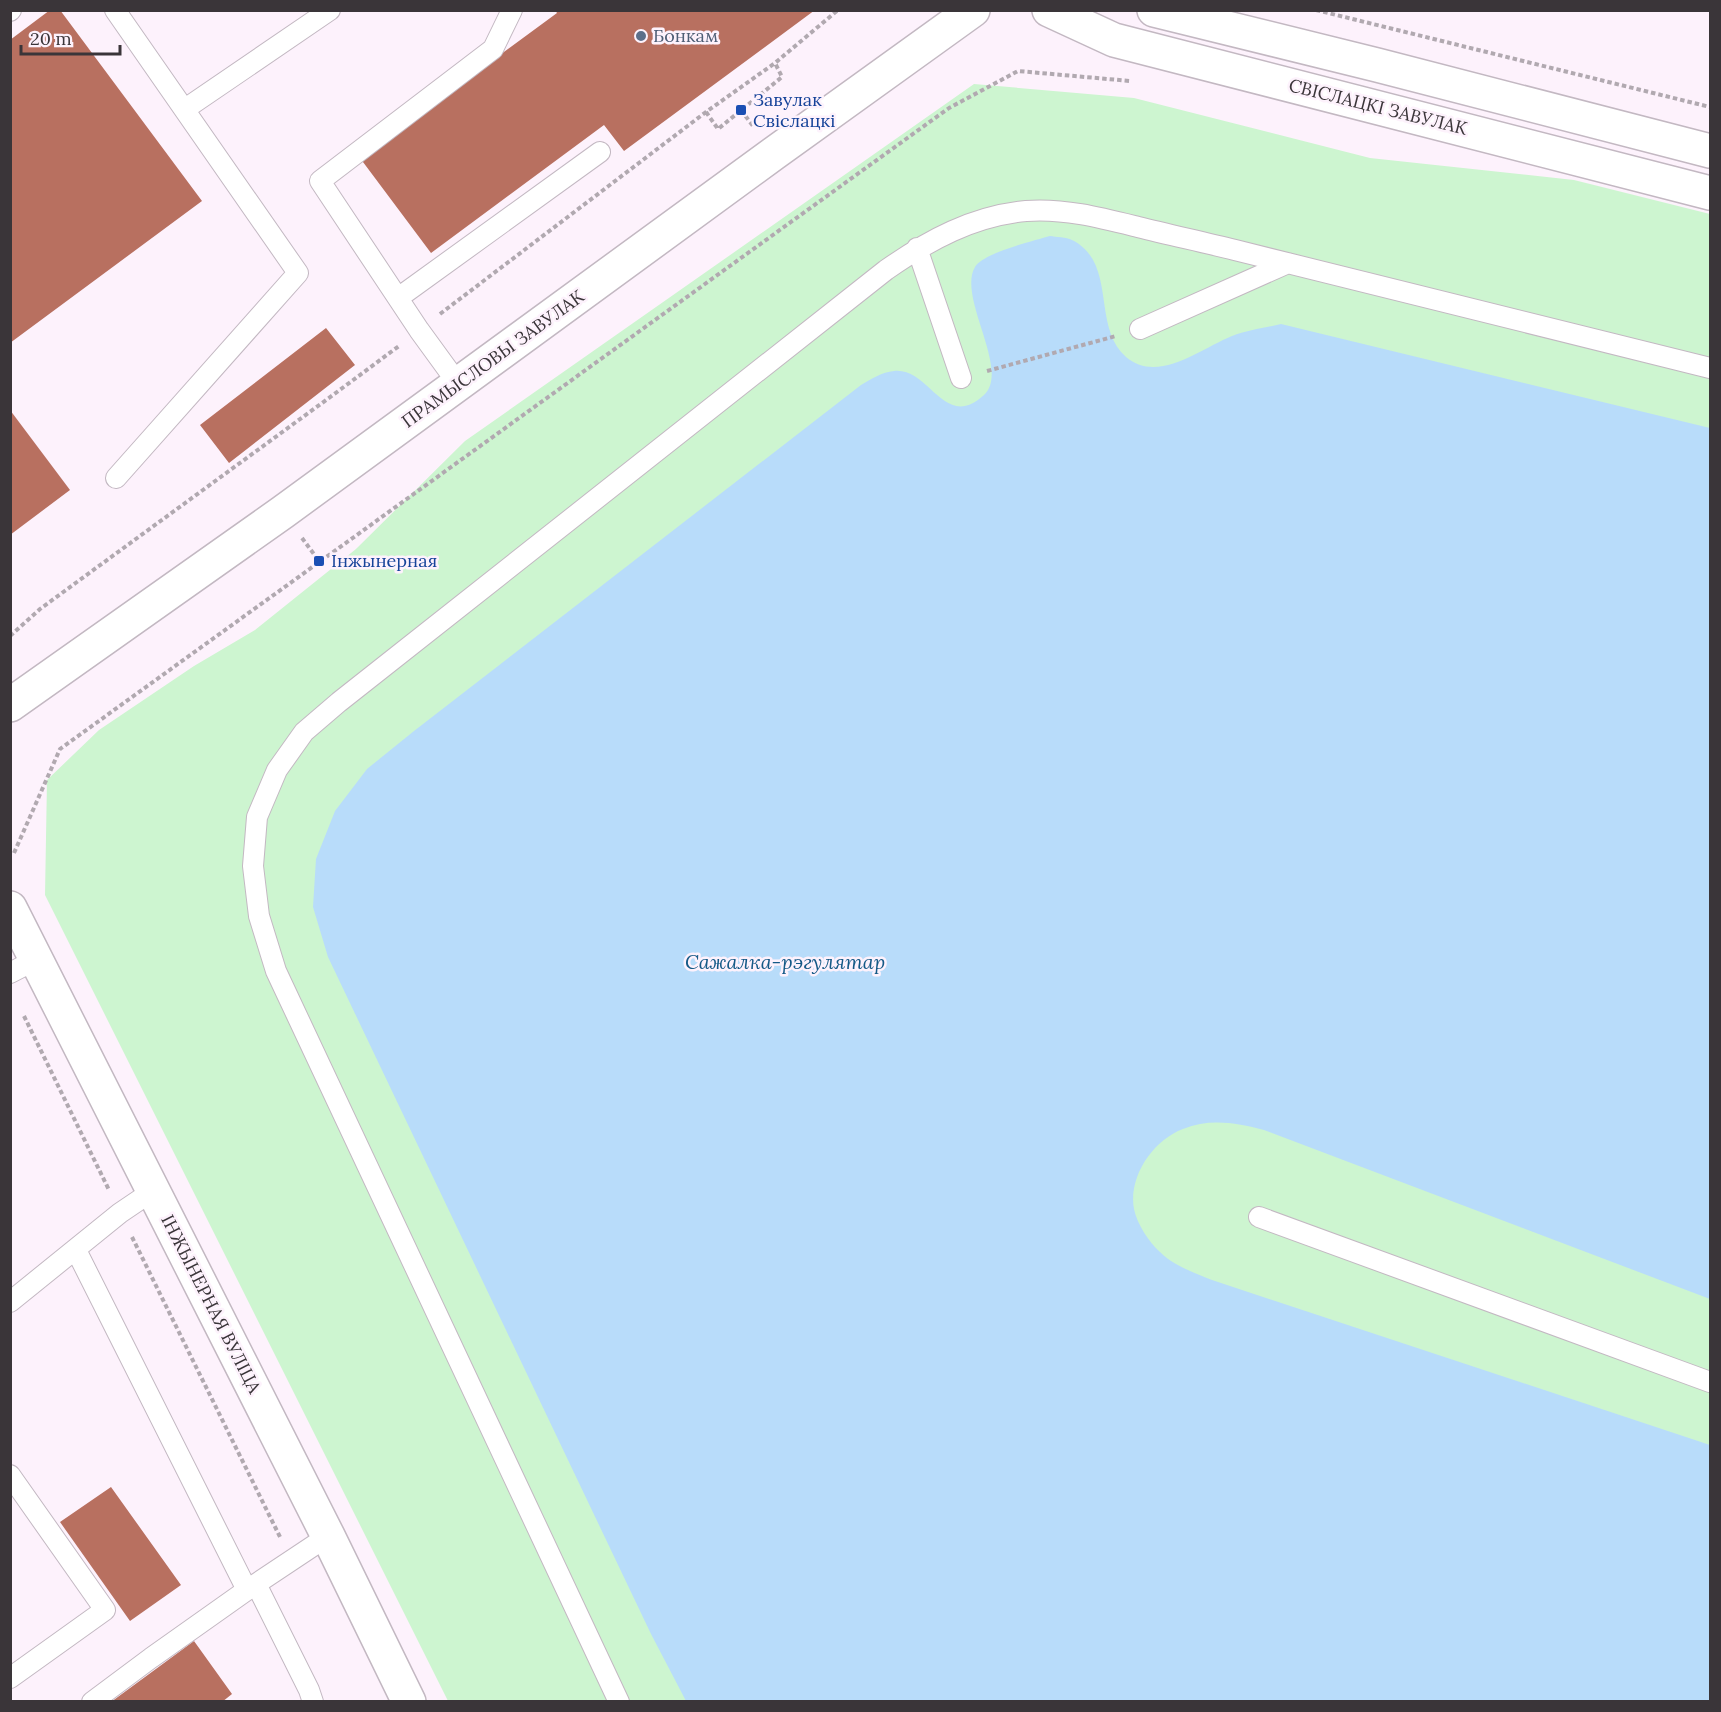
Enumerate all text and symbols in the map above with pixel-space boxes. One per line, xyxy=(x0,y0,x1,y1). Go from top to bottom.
scale bar xyxy=(21,18,120,56)
place label: Бонкам xyxy=(653,24,718,47)
text: 20 m xyxy=(30,27,72,50)
marker: Бонкам xyxy=(634,29,648,43)
street label: СВІСЛАЦКІ ЗАВУЛАК xyxy=(1286,73,1471,140)
place label: Завулак Свіслацкі xyxy=(753,88,835,132)
marker: Завулак Свіслацкі xyxy=(734,103,748,117)
street label: ПРАМЫСЛОВЫ ЗАВУЛАК xyxy=(397,284,589,433)
place label: Інжынерная xyxy=(331,549,437,572)
marker: Інжынерная xyxy=(312,554,326,568)
water label: Сажалка-рэгулятар xyxy=(685,949,885,974)
street label: ІНЖЫНЕРНАЯ ВУЛІЦА xyxy=(156,1211,267,1398)

